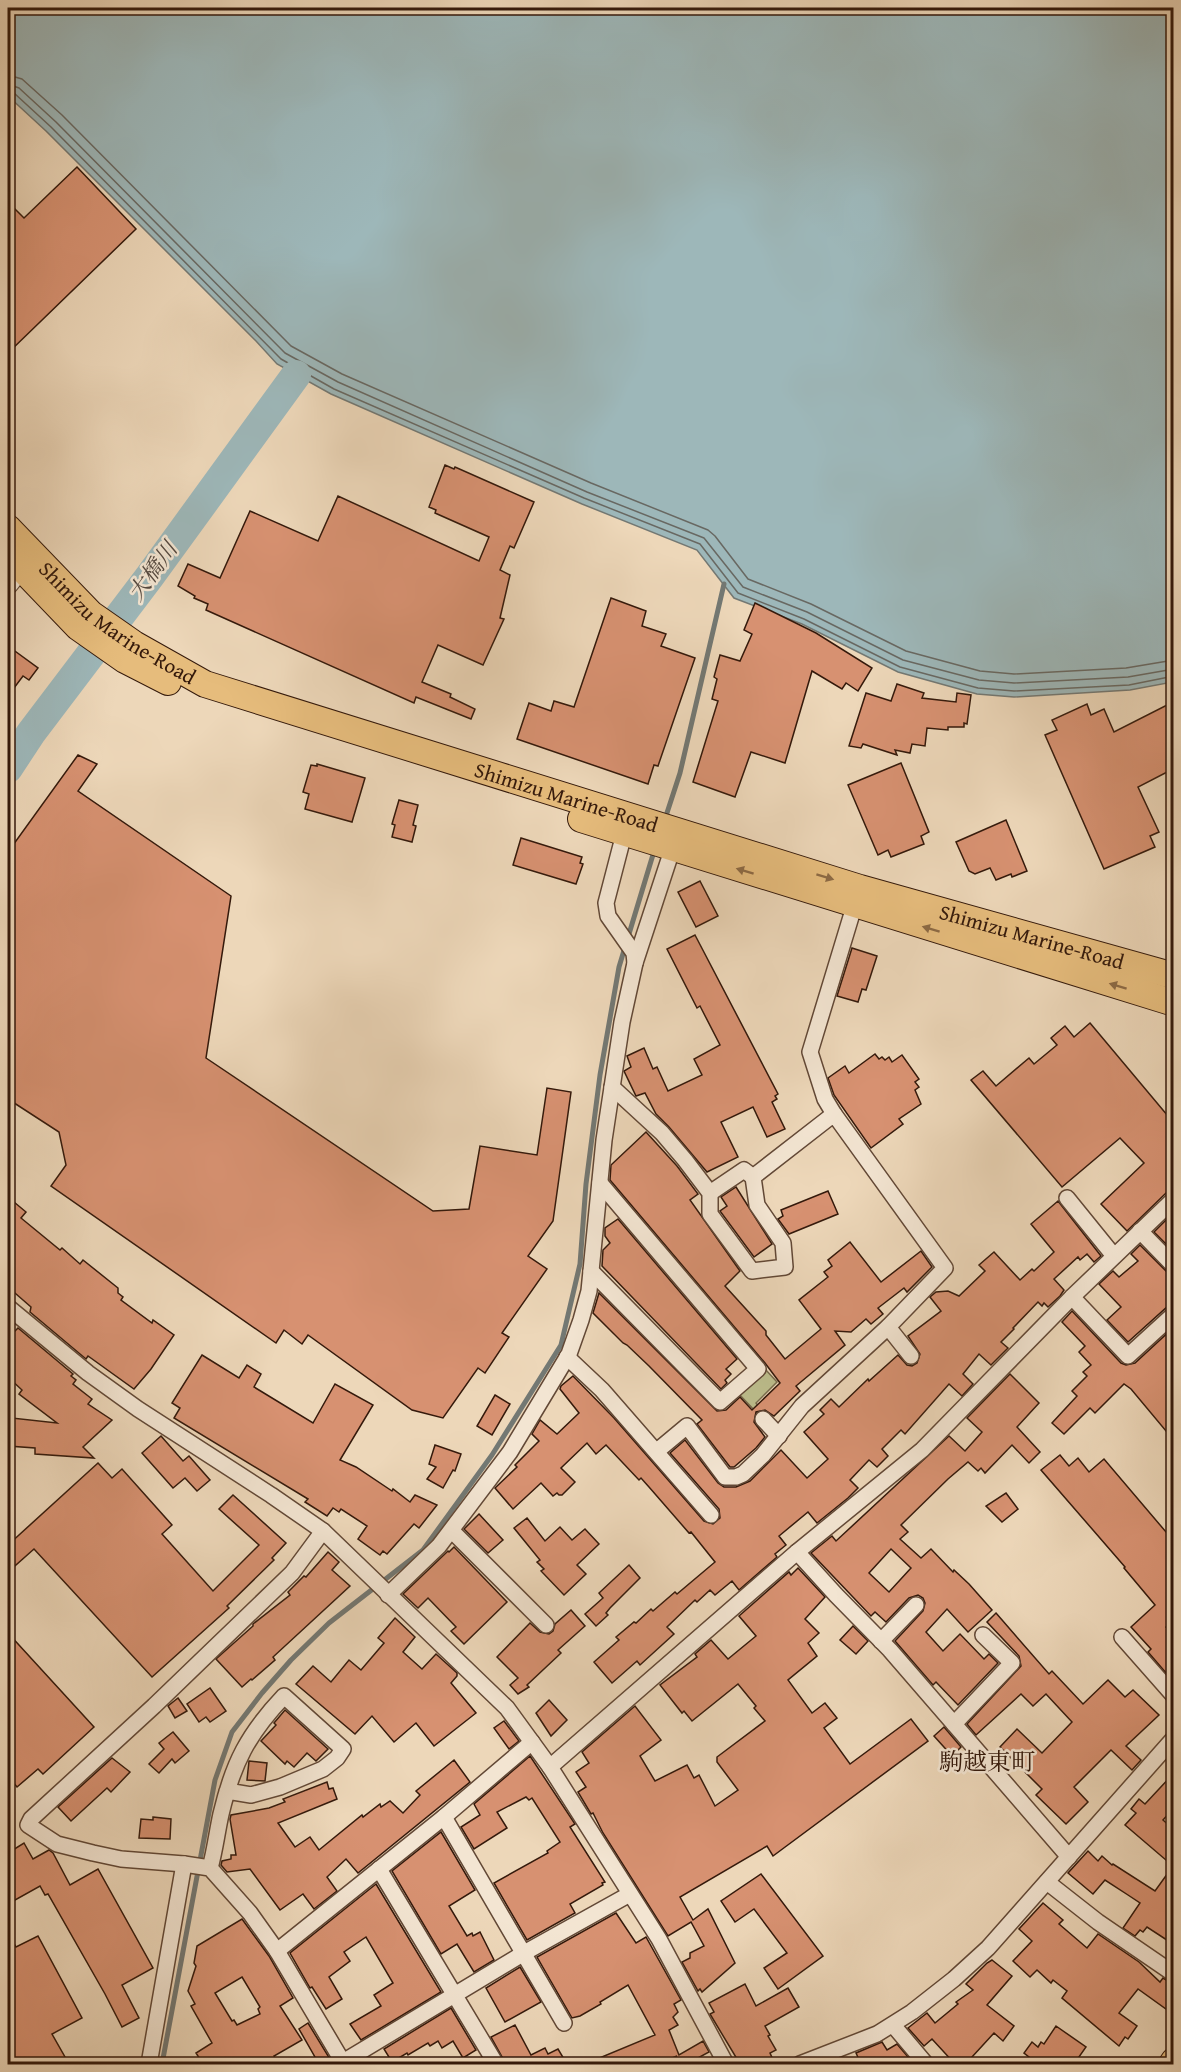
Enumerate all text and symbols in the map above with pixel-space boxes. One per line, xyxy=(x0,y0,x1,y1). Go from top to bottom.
water label: 大橋川 xyxy=(120,533,186,607)
street label: Shimizu Marine-Road xyxy=(32,554,203,692)
street label: Shimizu Marine-Road xyxy=(471,753,663,840)
one-way arrow xyxy=(736,866,754,875)
one-way arrow xyxy=(816,873,834,882)
street label: Shimizu Marine-Road xyxy=(936,896,1129,977)
one-way arrow xyxy=(922,924,940,933)
one-way arrow xyxy=(1109,981,1127,990)
district label: 駒越東町 xyxy=(939,1744,1035,1779)

